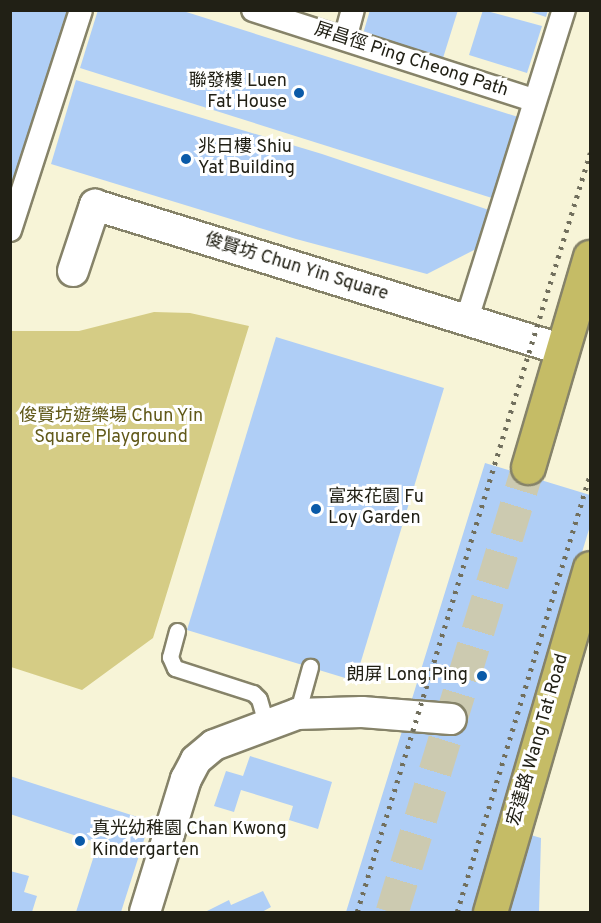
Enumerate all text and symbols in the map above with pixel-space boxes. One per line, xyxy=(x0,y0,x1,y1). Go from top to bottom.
street label: 屏昌徑 Ping Cheong Path xyxy=(311,19,511,103)
place label: 聯發樓 Luen Fat House xyxy=(189,72,287,115)
marker: 聯發樓 Luen Fat House xyxy=(292,86,306,100)
place label: 兆日樓 Shiu Yat Building xyxy=(198,138,295,180)
marker: 兆日樓 Shiu Yat Building xyxy=(179,152,193,166)
street label: 俊賢坊 Chun Yin Square xyxy=(201,230,391,306)
park label: 俊賢坊遊樂場 Chun Yin Square Playground xyxy=(19,407,203,450)
place label: 富來花園 Fu Loy Garden xyxy=(328,488,424,530)
marker: 富來花園 Fu Loy Garden xyxy=(309,502,323,516)
street label: 宏達路 Wang Tat Road xyxy=(504,651,574,829)
place label: 朗屏 Long Ping xyxy=(347,665,468,687)
marker: 朗屏 Long Ping xyxy=(473,667,491,685)
place label: 真光幼稚園 Chan Kwong Kindergarten xyxy=(92,820,287,862)
marker: 真光幼稚園 Chan Kwong Kindergarten xyxy=(73,834,87,848)

